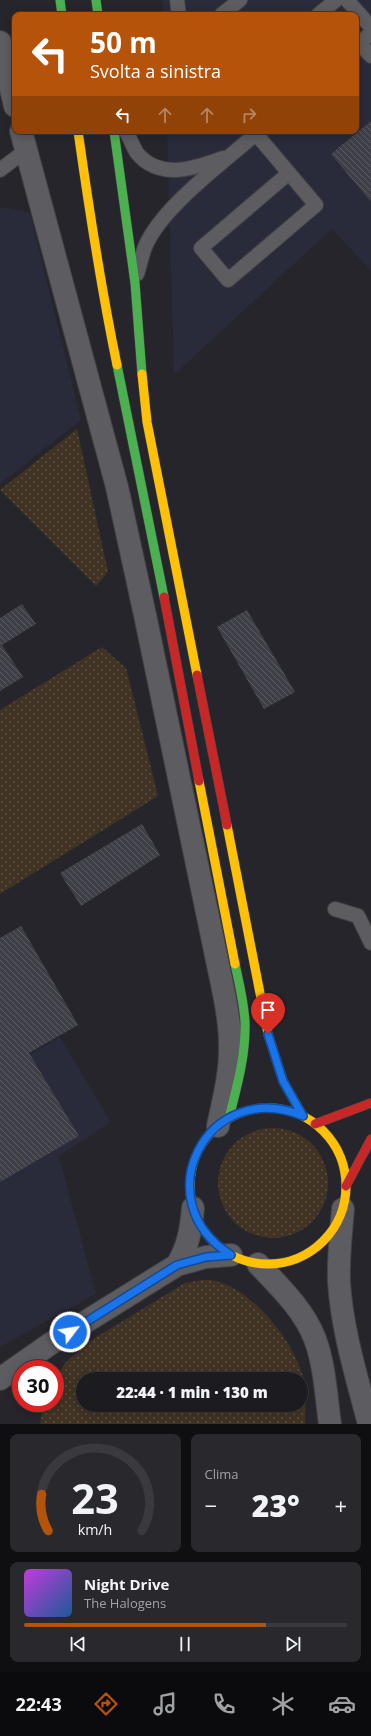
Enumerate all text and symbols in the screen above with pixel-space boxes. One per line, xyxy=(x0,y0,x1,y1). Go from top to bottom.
text: 50 m xyxy=(90,23,157,61)
icon: left xyxy=(24,28,76,80)
text: Svolta a sinistra xyxy=(90,59,221,83)
icon: left xyxy=(112,104,134,126)
icon: ahead xyxy=(154,104,176,126)
icon: ahead xyxy=(196,104,218,126)
icon: right xyxy=(238,104,260,126)
pin xyxy=(251,993,285,1034)
icon: arrive xyxy=(257,999,279,1021)
position arrow xyxy=(49,1311,91,1353)
speed limit sign: 30 xyxy=(12,1360,64,1412)
text: 22:44 · 1 min · 130 m xyxy=(116,1382,268,1402)
text: Clima xyxy=(205,1465,239,1483)
text: 23 xyxy=(71,1470,119,1526)
text: 23° xyxy=(252,1485,300,1526)
text: − xyxy=(205,1490,217,1520)
text: + xyxy=(334,1490,347,1520)
text: km/h xyxy=(78,1520,113,1539)
text: Night Drive xyxy=(84,1574,169,1594)
text: The Halogens xyxy=(84,1594,166,1612)
icon: previous xyxy=(67,1633,89,1655)
icon: pause xyxy=(174,1633,196,1655)
icon: next xyxy=(282,1633,304,1655)
icon: directions xyxy=(92,1690,120,1718)
icon: music xyxy=(151,1690,179,1718)
icon: phone xyxy=(210,1690,238,1718)
icon: climate xyxy=(269,1690,297,1718)
icon: car xyxy=(328,1690,356,1718)
text: 22:43 xyxy=(15,1692,62,1716)

